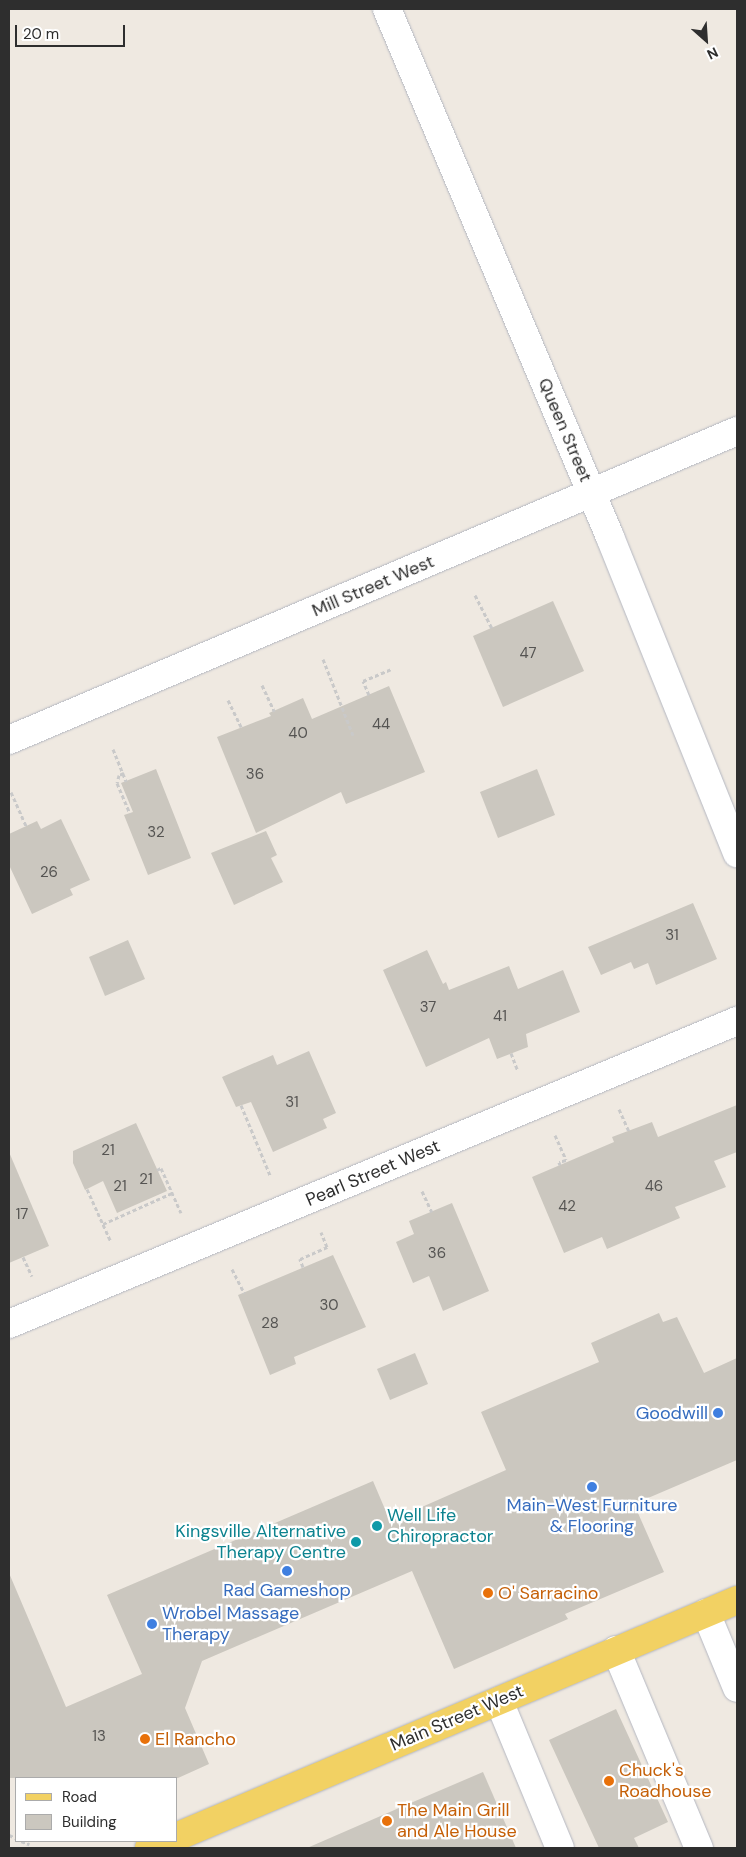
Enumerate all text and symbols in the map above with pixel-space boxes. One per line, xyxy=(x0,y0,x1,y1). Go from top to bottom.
scale bar xyxy=(18,15,128,47)
north arrow xyxy=(681,15,731,65)
text: 20 m xyxy=(23,24,59,44)
text: N xyxy=(704,43,721,64)
street label: Queen Street xyxy=(533,375,597,485)
street label: Mill Street West xyxy=(309,551,437,621)
house number: 47 xyxy=(519,645,537,663)
house number: 44 xyxy=(372,716,390,734)
house number: 40 xyxy=(288,725,308,743)
house number: 36 xyxy=(246,766,264,784)
house number: 32 xyxy=(147,824,165,842)
house number: 26 xyxy=(40,864,58,882)
house number: 31 xyxy=(665,927,679,945)
house number: 37 xyxy=(420,999,436,1017)
house number: 41 xyxy=(493,1008,507,1026)
house number: 31 xyxy=(285,1094,299,1112)
street label: Pearl Street West xyxy=(303,1135,443,1211)
house number: 21 xyxy=(101,1142,115,1160)
house number: 21 xyxy=(139,1171,153,1189)
house number: 21 xyxy=(113,1178,127,1196)
house number: 46 xyxy=(645,1178,663,1196)
house number: 42 xyxy=(558,1198,576,1216)
house number: 17 xyxy=(16,1206,28,1224)
house number: 36 xyxy=(428,1245,446,1263)
house number: 30 xyxy=(319,1297,339,1315)
house number: 28 xyxy=(261,1315,279,1333)
place label: Goodwill xyxy=(636,1402,708,1424)
marker: Goodwill xyxy=(712,1407,724,1419)
marker: Main-West Furniture & Flooring xyxy=(586,1481,598,1493)
place label: Main-West Furniture & Flooring xyxy=(507,1495,677,1538)
place label: Well Life Chiropractor xyxy=(387,1505,493,1548)
marker: Well Life Chiropractor xyxy=(371,1520,383,1532)
place label: Kingsville Alternative Therapy Centre xyxy=(175,1521,346,1564)
marker: Kingsville Alternative Therapy Centre xyxy=(350,1536,362,1548)
marker: Rad Gameshop xyxy=(281,1565,293,1577)
place label: Rad Gameshop xyxy=(223,1579,351,1601)
place label: O' Sarracino xyxy=(498,1582,599,1604)
marker: O' Sarracino xyxy=(482,1587,494,1599)
place label: Wrobel Massage Therapy xyxy=(162,1603,299,1646)
marker: Wrobel Massage Therapy xyxy=(146,1618,158,1630)
street label: Main Street West xyxy=(387,1680,527,1756)
house number: 13 xyxy=(92,1728,106,1746)
place label: El Rancho xyxy=(155,1728,236,1750)
marker: El Rancho xyxy=(139,1733,151,1745)
place label: Chuck's Roadhouse xyxy=(619,1760,712,1802)
marker: Chuck's Roadhouse xyxy=(603,1775,615,1787)
legend xyxy=(15,1777,178,1842)
text: Road xyxy=(62,1787,97,1807)
place label: The Main Grill and Ale House xyxy=(397,1800,517,1842)
text: Building xyxy=(62,1812,117,1832)
marker: The Main Grill and Ale House xyxy=(381,1815,393,1827)

